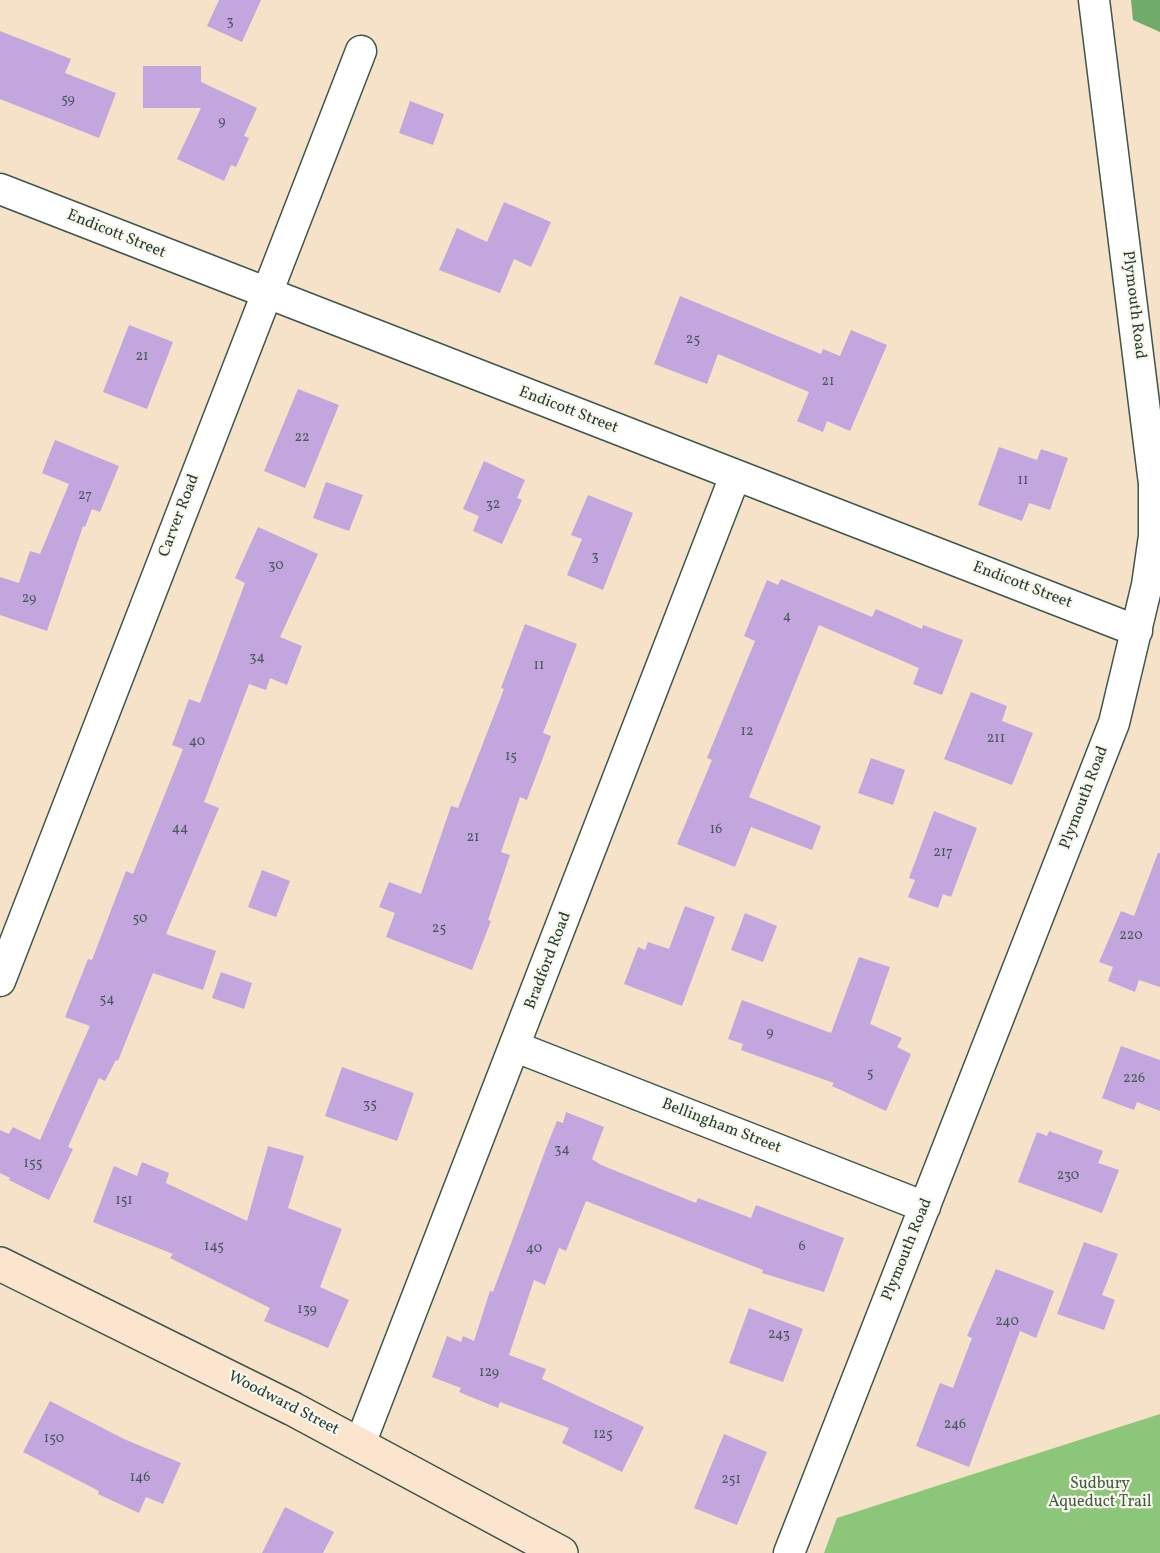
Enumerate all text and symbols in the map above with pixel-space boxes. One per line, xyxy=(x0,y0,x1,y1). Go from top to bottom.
house number: 3 xyxy=(226,14,234,30)
house number: 59 xyxy=(61,92,75,108)
house number: 9 xyxy=(218,114,226,130)
street label: Endicott Street xyxy=(64,206,168,264)
street label: Plymouth Road xyxy=(1117,250,1149,360)
house number: 25 xyxy=(686,332,700,348)
house number: 21 xyxy=(136,349,148,365)
house number: 21 xyxy=(822,374,834,390)
street label: Endicott Street xyxy=(516,383,620,439)
house number: 22 xyxy=(294,430,310,446)
street label: Carver Road xyxy=(155,472,205,560)
house number: 11 xyxy=(1018,473,1028,489)
house number: 27 xyxy=(78,488,92,504)
house number: 32 xyxy=(486,497,500,513)
house number: 3 xyxy=(591,549,599,565)
house number: 30 xyxy=(268,558,284,574)
street label: Endicott Street xyxy=(970,558,1074,614)
house number: 29 xyxy=(22,591,36,607)
house number: 4 xyxy=(783,609,791,625)
house number: 34 xyxy=(249,650,265,666)
house number: 11 xyxy=(534,658,544,674)
house number: 12 xyxy=(741,724,753,740)
house number: 211 xyxy=(987,731,1005,747)
house number: 40 xyxy=(189,734,205,750)
street label: Plymouth Road xyxy=(1057,744,1113,852)
house number: 15 xyxy=(505,749,517,765)
house number: 44 xyxy=(172,821,188,837)
house number: 16 xyxy=(710,822,722,838)
house number: 21 xyxy=(467,830,479,846)
house number: 217 xyxy=(933,845,953,861)
street label: Bradford Road xyxy=(522,910,576,1012)
house number: 50 xyxy=(133,911,147,927)
house number: 25 xyxy=(432,921,446,937)
house number: 220 xyxy=(1119,928,1143,944)
house number: 54 xyxy=(99,992,115,1008)
house number: 9 xyxy=(766,1025,774,1041)
house number: 5 xyxy=(867,1066,873,1082)
house number: 226 xyxy=(1123,1071,1145,1087)
street label: Bellingham Street xyxy=(659,1095,783,1159)
house number: 35 xyxy=(363,1097,377,1113)
house number: 34 xyxy=(554,1142,570,1158)
house number: 155 xyxy=(24,1156,42,1172)
house number: 230 xyxy=(1057,1168,1079,1184)
house number: 151 xyxy=(115,1193,133,1209)
street label: Plymouth Road xyxy=(879,1196,937,1304)
house number: 145 xyxy=(204,1239,224,1255)
house number: 6 xyxy=(798,1239,806,1255)
house number: 40 xyxy=(526,1241,542,1257)
house number: 139 xyxy=(297,1302,317,1318)
house number: 240 xyxy=(995,1314,1019,1330)
house number: 243 xyxy=(768,1327,790,1343)
house number: 129 xyxy=(479,1365,499,1381)
street label: Woodward Street xyxy=(224,1368,342,1440)
house number: 246 xyxy=(944,1417,966,1433)
house number: 125 xyxy=(593,1427,613,1443)
house number: 150 xyxy=(44,1431,64,1447)
house number: 146 xyxy=(130,1470,150,1486)
house number: 251 xyxy=(721,1472,741,1488)
park label: Sudbury Aqueduct Trail xyxy=(1048,1475,1152,1513)

